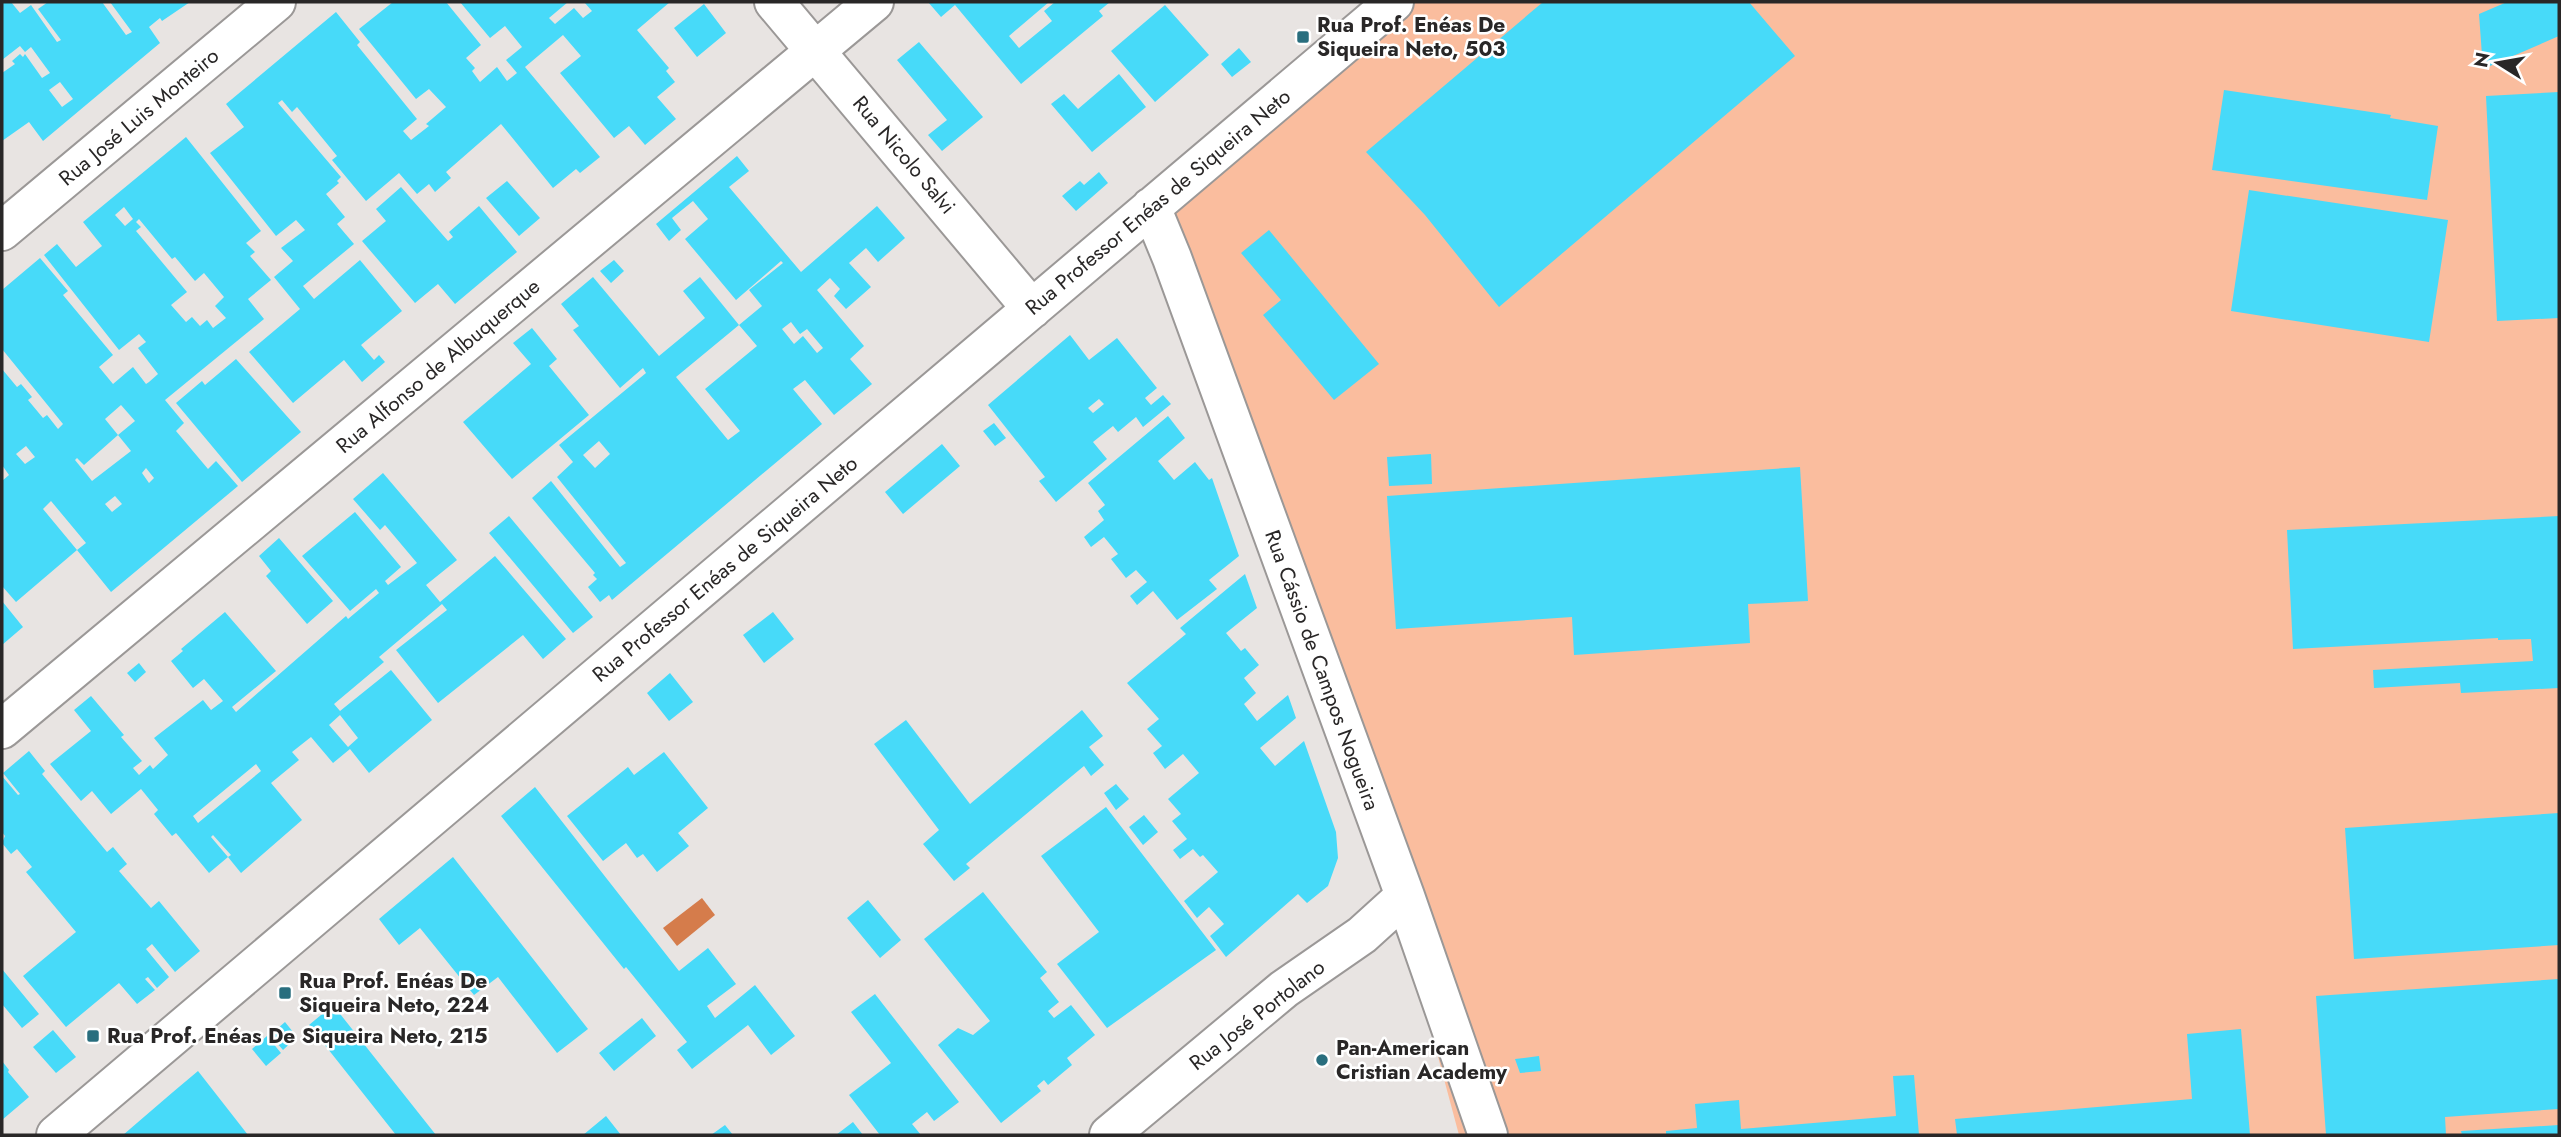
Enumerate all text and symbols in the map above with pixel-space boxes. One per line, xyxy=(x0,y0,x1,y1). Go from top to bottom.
place label: Rua Prof. Enéas De Siqueira Neto, 503 xyxy=(1317,10,1505,64)
north arrow xyxy=(2463,28,2533,98)
marker: Rua Prof. Enéas De Siqueira Neto, 503 xyxy=(1295,29,1311,45)
street label: Rua José Luis Monteiro xyxy=(52,41,226,193)
text: N xyxy=(2467,50,2496,70)
street label: Rua Professor Enéas de Siqueira Neto xyxy=(1019,82,1297,322)
street label: Rua Nicolo Salvi xyxy=(846,89,962,221)
street label: Rua Alfonso de Albuquerque xyxy=(330,272,547,460)
street label: Rua Professor Enéas de Siqueira Neto xyxy=(586,449,864,689)
street label: Rua Cássio de Campos Nogueira xyxy=(1257,526,1387,814)
street label: Rua José Portolano xyxy=(1183,952,1331,1078)
place label: Rua Prof. Enéas De Siqueira Neto, 224 xyxy=(299,966,489,1020)
marker: Rua Prof. Enéas De Siqueira Neto, 224 xyxy=(277,985,293,1001)
place label: Rua Prof. Enéas De Siqueira Neto, 215 xyxy=(107,1021,488,1051)
marker: Rua Prof. Enéas De Siqueira Neto, 215 xyxy=(85,1028,101,1044)
place label: Pan-American Cristian Academy xyxy=(1336,1033,1508,1087)
marker: Pan-American Cristian Academy xyxy=(1314,1052,1330,1068)

